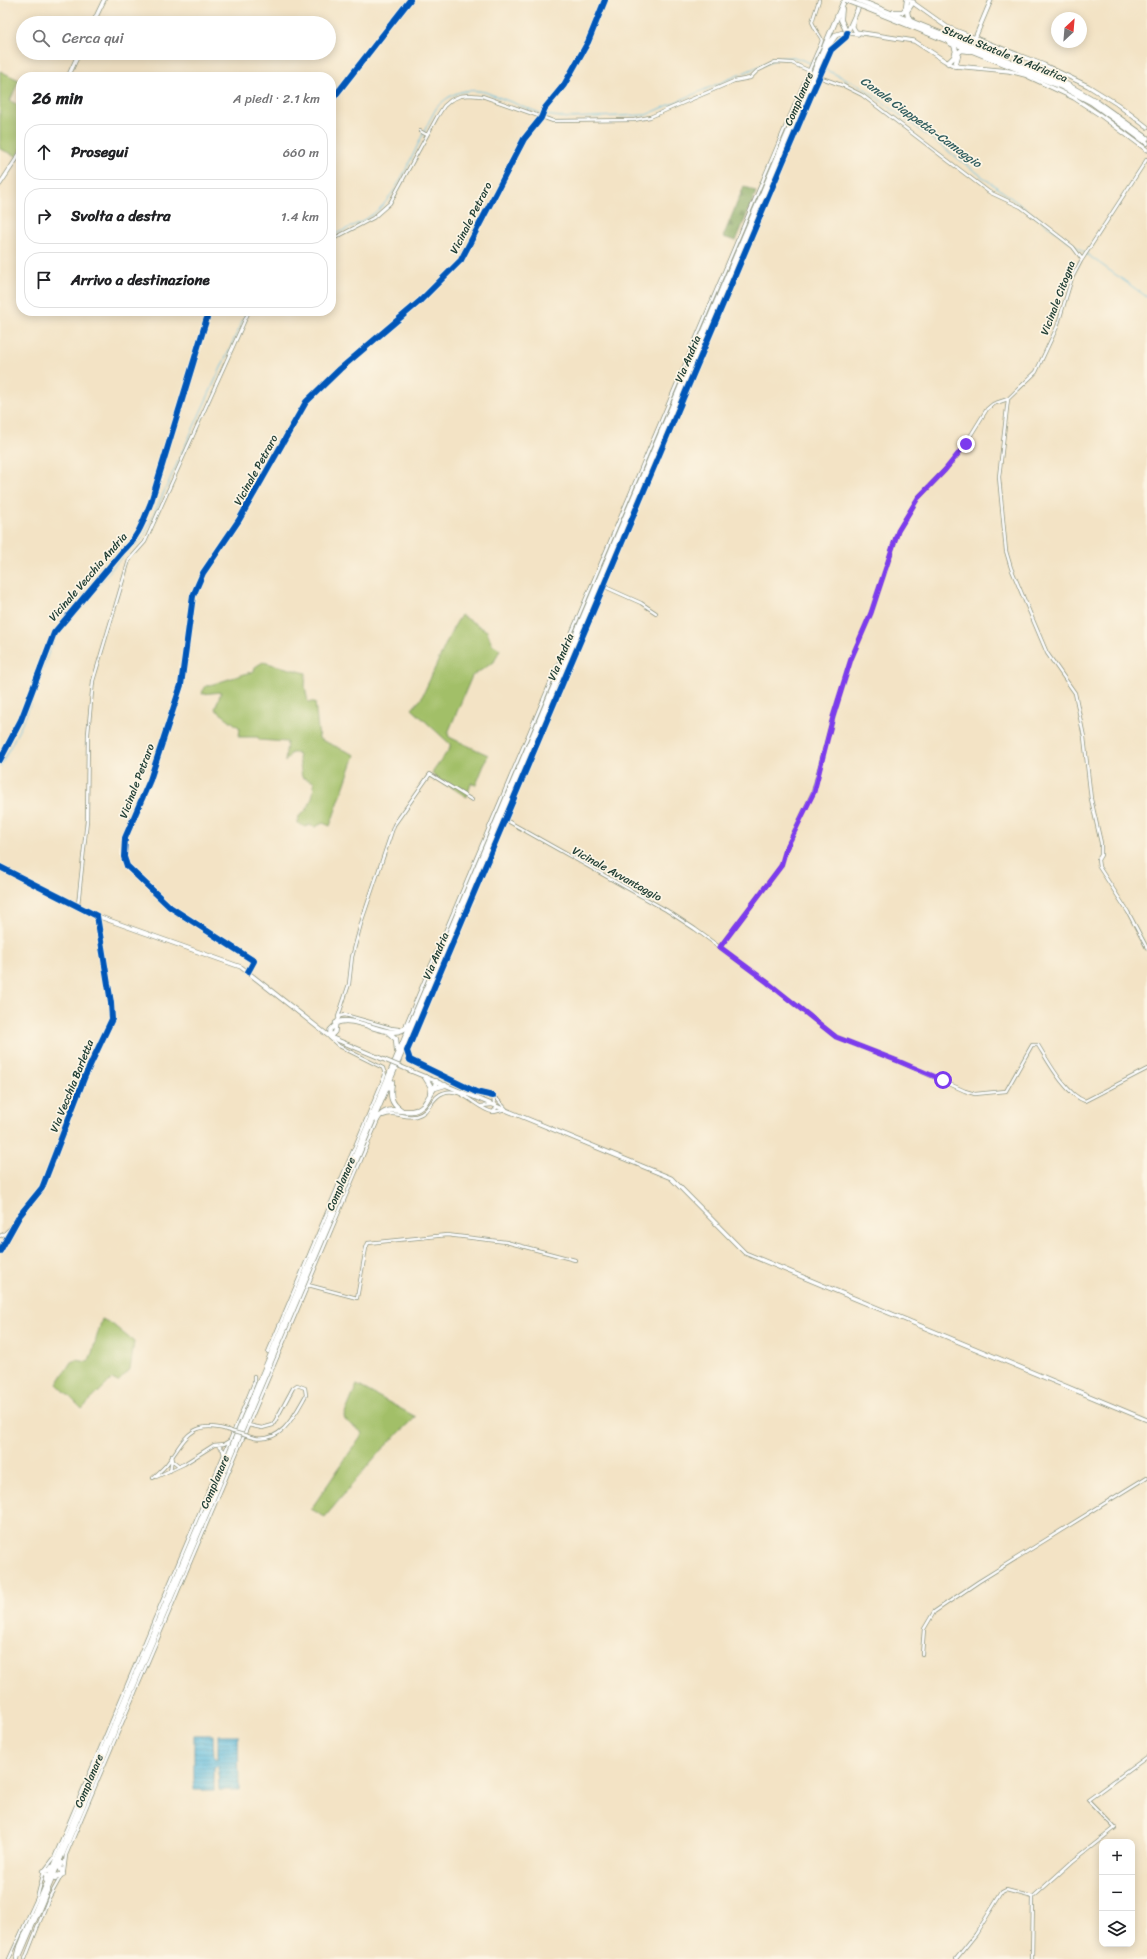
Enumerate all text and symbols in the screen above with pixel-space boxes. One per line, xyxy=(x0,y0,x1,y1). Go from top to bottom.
north arrow xyxy=(1051,12,1087,48)
search box xyxy=(16,16,336,60)
street label: Strada Statale 16 Adriatica xyxy=(940,20,1071,88)
text: Cerca qui xyxy=(62,25,124,51)
icon: search xyxy=(30,27,52,49)
street label: Complanare xyxy=(779,69,819,129)
water label: Canale Ciappetta-Camaggio xyxy=(856,70,987,174)
text: 26 min xyxy=(32,83,83,113)
text: A piedi · 2.1 km xyxy=(233,87,320,110)
text: Prosegui xyxy=(71,139,128,165)
icon: ahead xyxy=(33,141,55,163)
text: 660 m xyxy=(283,141,319,164)
street label: Vicinale Petraro xyxy=(445,178,497,257)
text: Svolta a destra xyxy=(71,203,170,229)
icon: right xyxy=(33,205,55,227)
text: 1.4 km xyxy=(281,205,319,228)
street label: Vicinale Citogna xyxy=(1035,258,1081,338)
text: Arrivo a destinazione xyxy=(71,267,210,293)
icon: arrive xyxy=(33,269,55,291)
street label: Via Andria xyxy=(669,332,707,386)
street label: Vicinale Petraro xyxy=(229,431,284,509)
route end xyxy=(957,435,975,453)
street label: Vicinale Vecchia Andria xyxy=(44,528,132,626)
street label: Via Andria xyxy=(542,630,580,684)
street label: Vicinale Petraro xyxy=(114,741,160,821)
street label: Vicinale Avvantaggio xyxy=(569,841,666,907)
street label: Via Andria xyxy=(417,929,455,983)
street label: Via Vecchia Barletta xyxy=(45,1036,99,1135)
route start xyxy=(934,1071,952,1089)
street label: Complanare xyxy=(321,1154,361,1214)
street label: Complanare xyxy=(195,1452,235,1512)
street label: Complanare xyxy=(69,1751,109,1811)
map controls xyxy=(1099,1839,1135,1947)
button: + xyxy=(1099,1839,1135,1875)
button: − xyxy=(1099,1875,1135,1911)
button: layers xyxy=(1099,1911,1135,1947)

